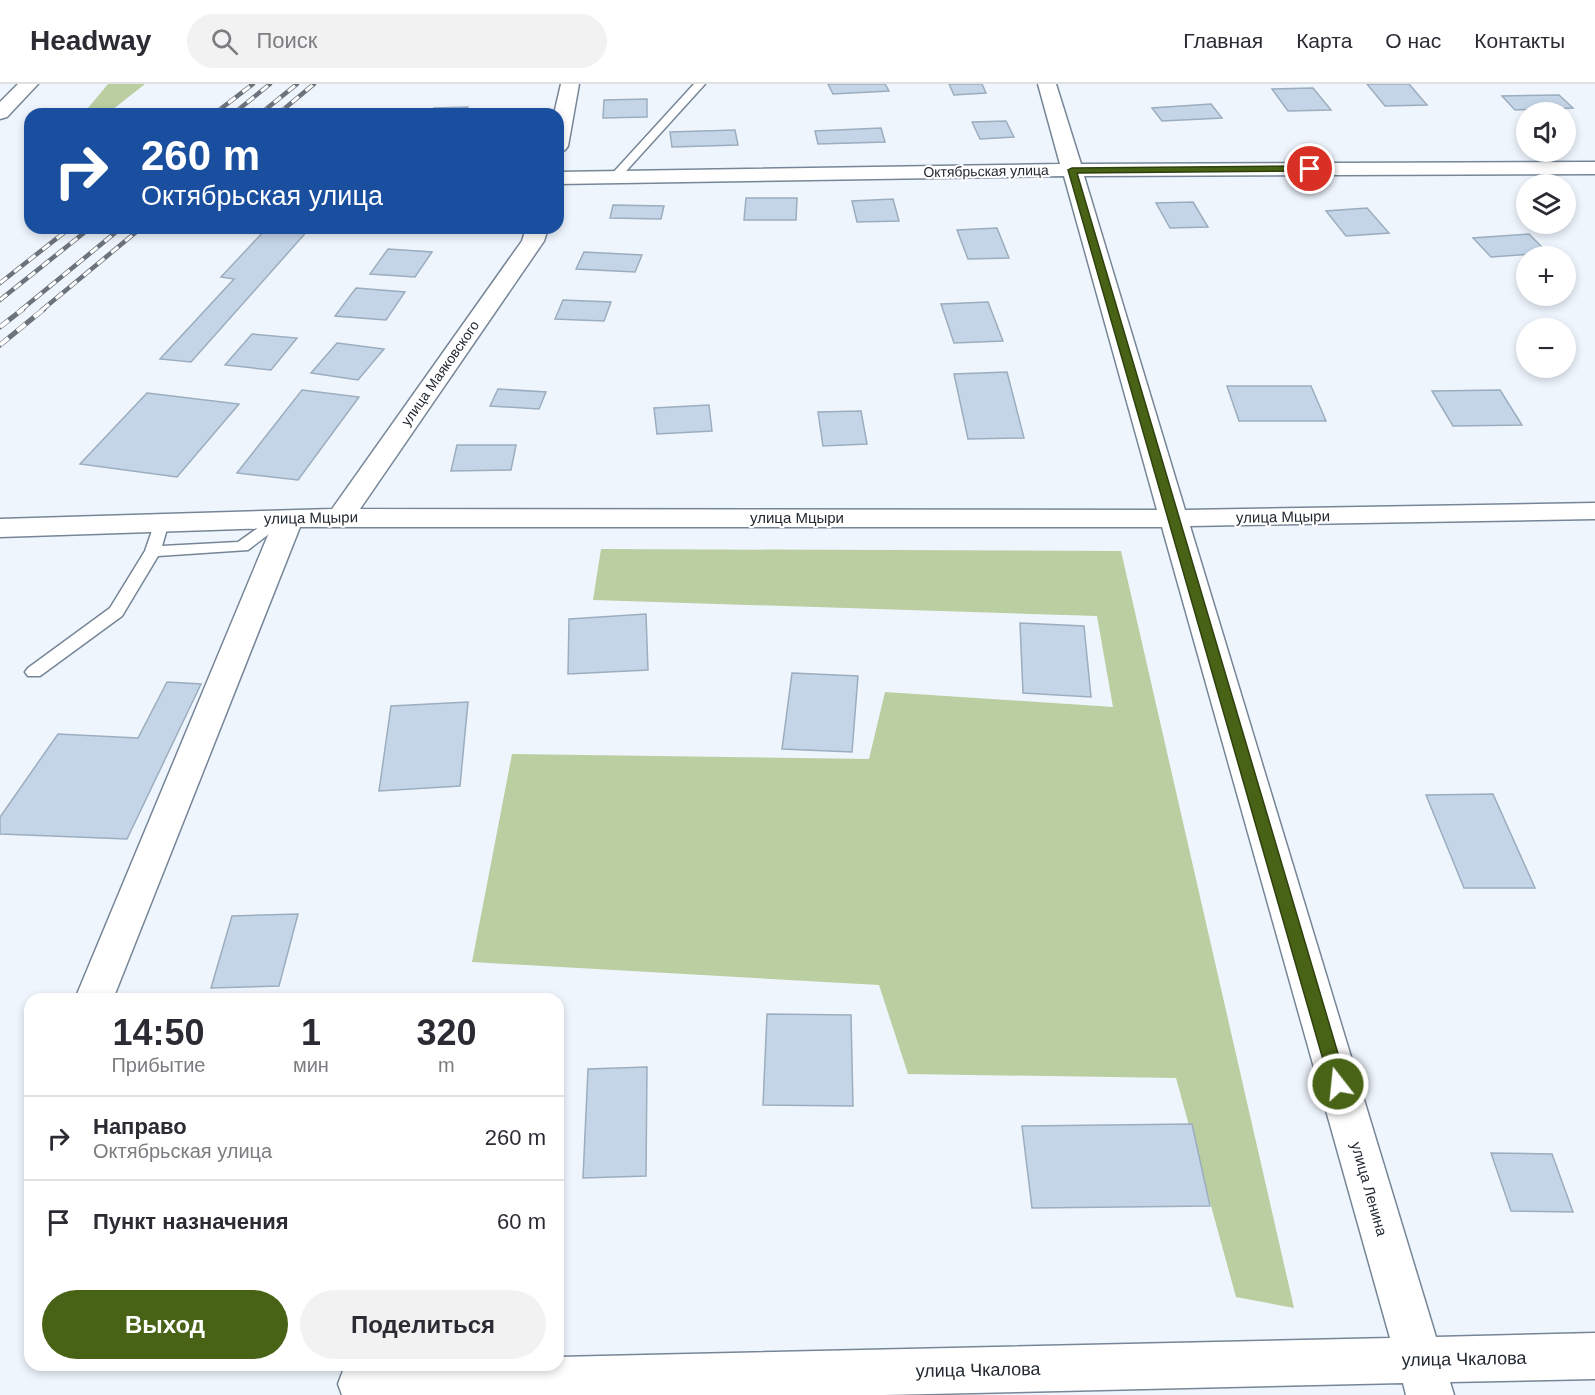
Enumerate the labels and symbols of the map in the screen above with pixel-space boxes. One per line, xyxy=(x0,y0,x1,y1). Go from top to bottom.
pin xyxy=(1284,143,1335,194)
street label: Октябрьская улица xyxy=(923,162,1049,180)
street label: улица Маяковского xyxy=(398,317,482,429)
street label: улица Мцыри xyxy=(1236,507,1330,526)
street label: улица Мцыри xyxy=(264,508,358,527)
street label: улица Мцыри xyxy=(750,509,844,526)
position arrow xyxy=(1306,1052,1370,1116)
street label: улица Ленина xyxy=(1348,1140,1391,1238)
street label: улица Чкалова xyxy=(1401,1348,1528,1370)
street label: улица Чкалова xyxy=(915,1359,1042,1381)

